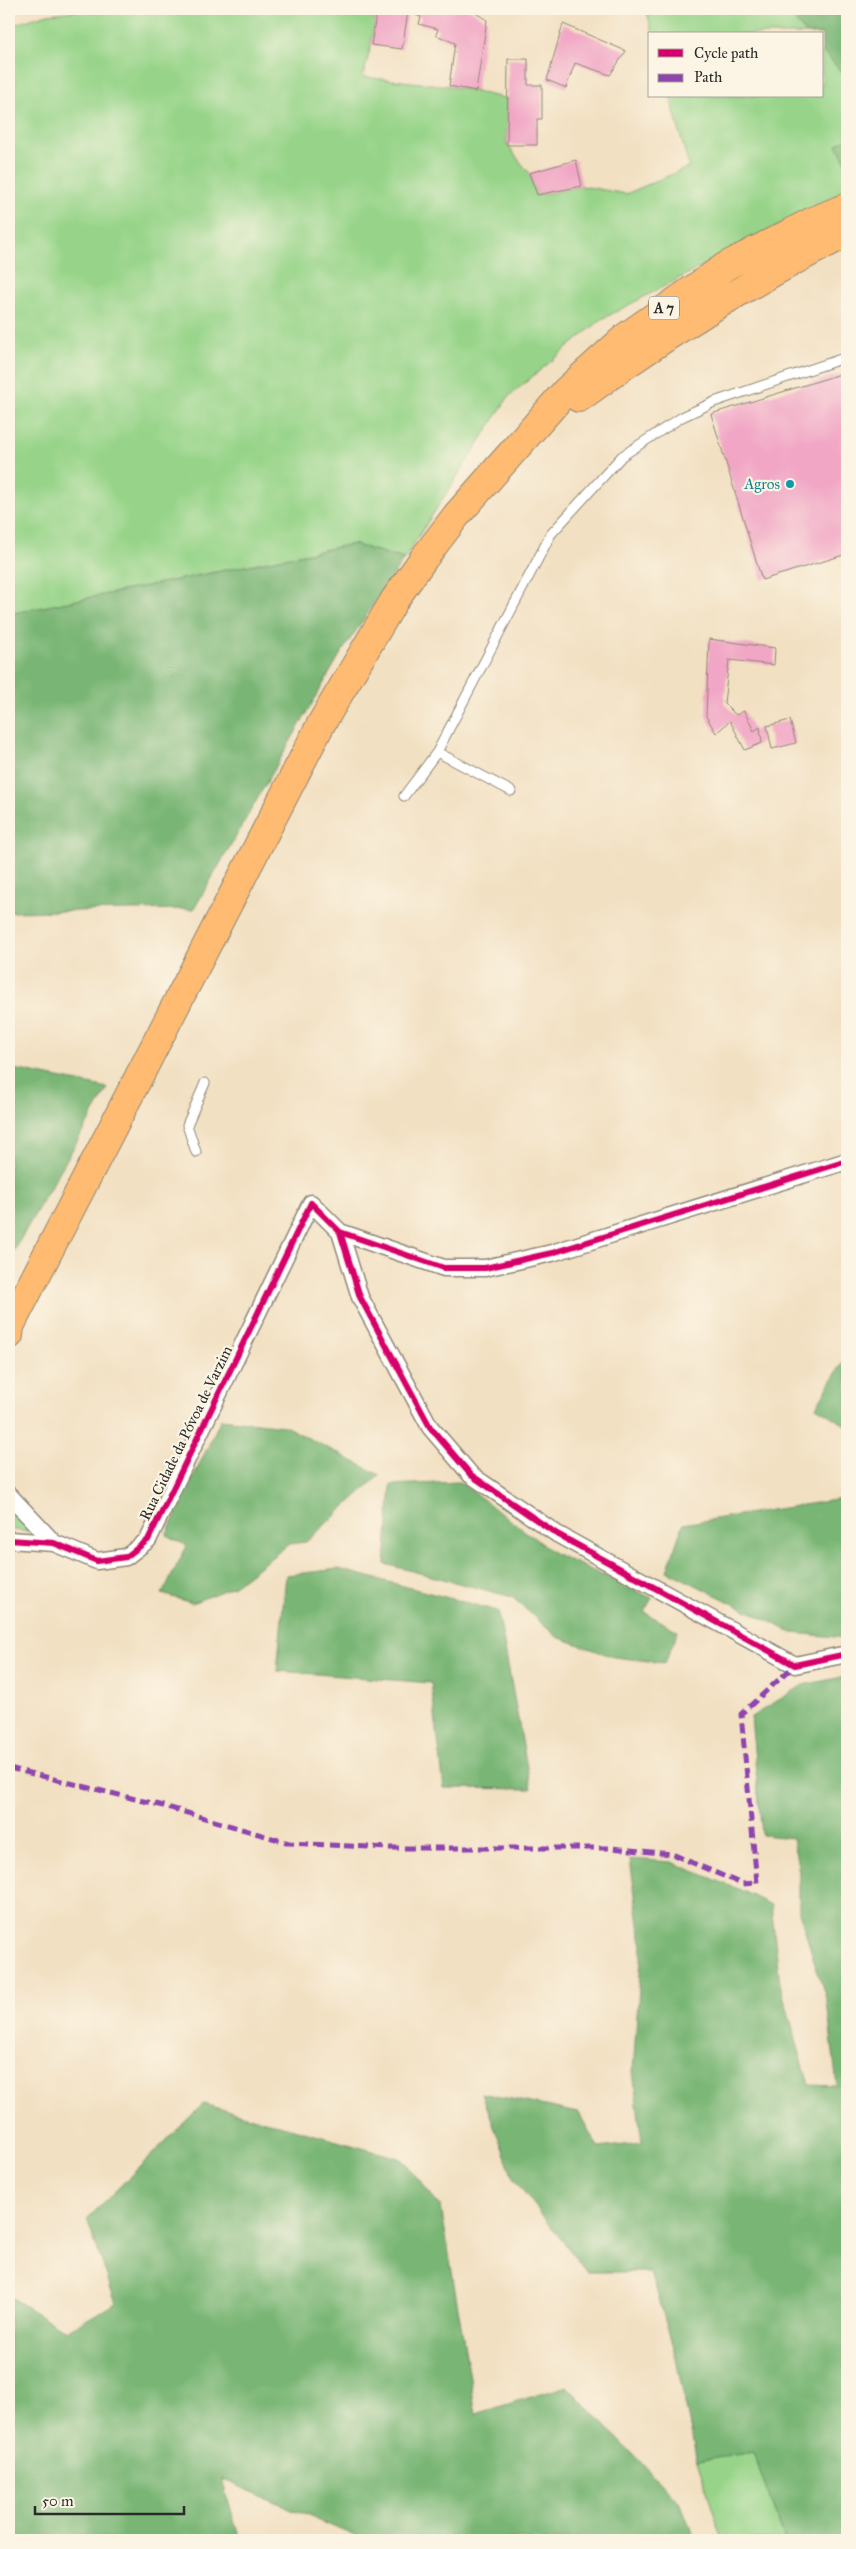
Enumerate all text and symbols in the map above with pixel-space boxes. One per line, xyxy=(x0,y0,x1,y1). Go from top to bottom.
legend xyxy=(648,32,824,98)
text: Cycle path xyxy=(694,44,759,62)
text: Path xyxy=(694,68,723,86)
road number: A 7 xyxy=(649,296,679,320)
place label: Agros xyxy=(743,475,780,493)
marker: Agros xyxy=(784,478,796,490)
street label: Rua Cidade da Póvoa de Varzim xyxy=(136,1342,236,1523)
scale bar xyxy=(35,2484,184,2516)
text: 50 m xyxy=(42,2492,74,2510)

